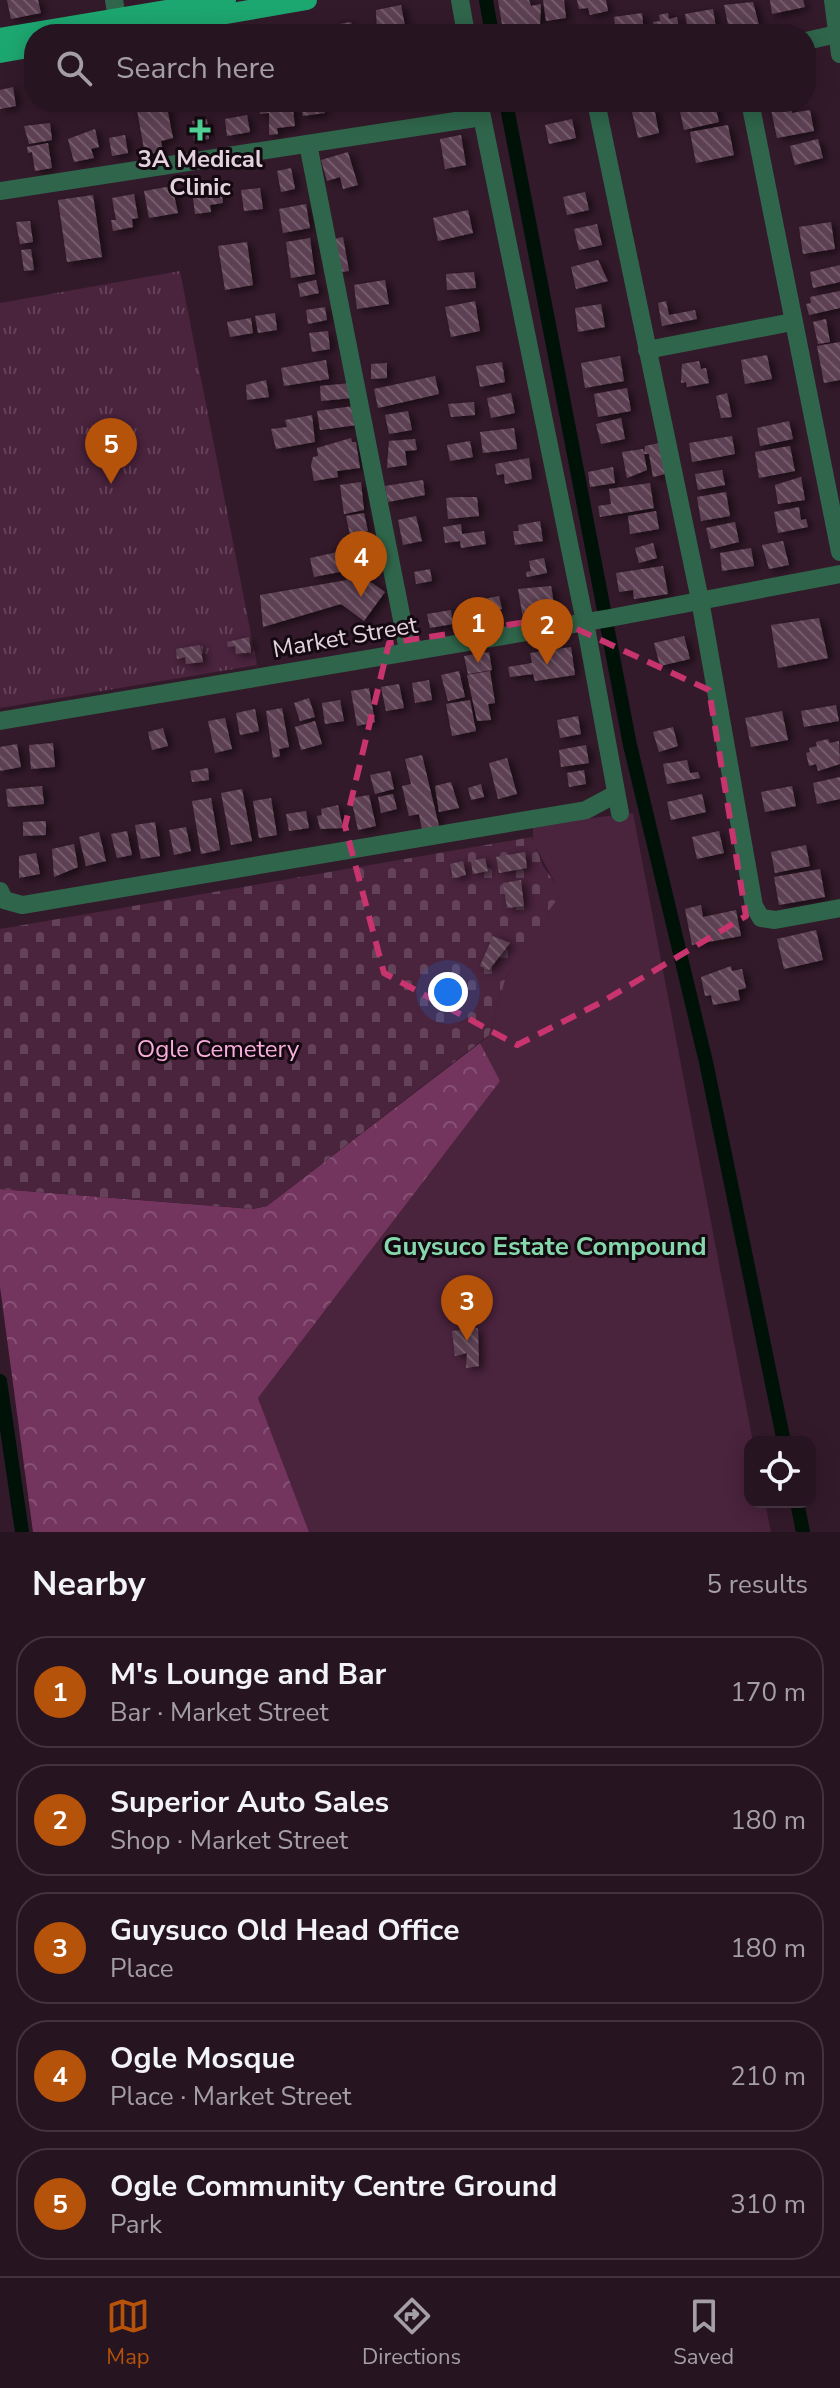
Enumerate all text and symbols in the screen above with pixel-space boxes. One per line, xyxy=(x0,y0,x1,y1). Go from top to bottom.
search box xyxy=(24,24,816,112)
icon: search xyxy=(52,46,96,90)
text: Search here xyxy=(116,48,275,89)
marker: 3A Medical Clinic xyxy=(189,119,211,141)
place label: 3A Medical Clinic xyxy=(137,143,263,203)
pin: 5 xyxy=(85,418,137,484)
pin: 4 xyxy=(335,531,387,597)
pin: 1 xyxy=(452,597,504,663)
pin: 2 xyxy=(521,599,573,665)
street label: Market Street xyxy=(270,608,420,665)
your location xyxy=(428,972,468,1012)
park label: Ogle Cemetery xyxy=(137,1033,300,1065)
district label: Guysuco Estate Compound xyxy=(383,1229,707,1264)
pin: 3 xyxy=(441,1275,493,1341)
map controls xyxy=(744,1436,816,1508)
button: locate xyxy=(744,1436,816,1508)
text: Nearby xyxy=(32,1561,146,1607)
text: 5 results xyxy=(707,1567,808,1602)
text: M's Lounge and Bar xyxy=(110,1654,386,1695)
text: 1 xyxy=(52,1675,68,1710)
text: 170 m xyxy=(730,1675,806,1710)
text: Bar · Market Street xyxy=(110,1695,329,1730)
text: Superior Auto Sales xyxy=(110,1782,389,1823)
text: 2 xyxy=(52,1803,68,1838)
text: 180 m xyxy=(730,1803,806,1838)
text: Shop · Market Street xyxy=(110,1823,348,1858)
text: Guysuco Old Head Office xyxy=(110,1910,459,1951)
text: 3 xyxy=(52,1931,68,1966)
text: 180 m xyxy=(730,1931,806,1966)
text: Place xyxy=(110,1951,174,1986)
text: Ogle Mosque xyxy=(110,2038,295,2079)
text: 4 xyxy=(52,2059,68,2094)
text: 210 m xyxy=(730,2059,806,2094)
text: Place · Market Street xyxy=(110,2079,351,2114)
text: Ogle Community Centre Ground xyxy=(110,2166,557,2207)
text: 5 xyxy=(52,2187,68,2222)
text: 310 m xyxy=(730,2187,806,2222)
text: Park xyxy=(110,2207,162,2242)
tab: Map xyxy=(106,2294,150,2372)
tab: Directions xyxy=(362,2294,461,2372)
tab: Saved xyxy=(673,2294,734,2372)

